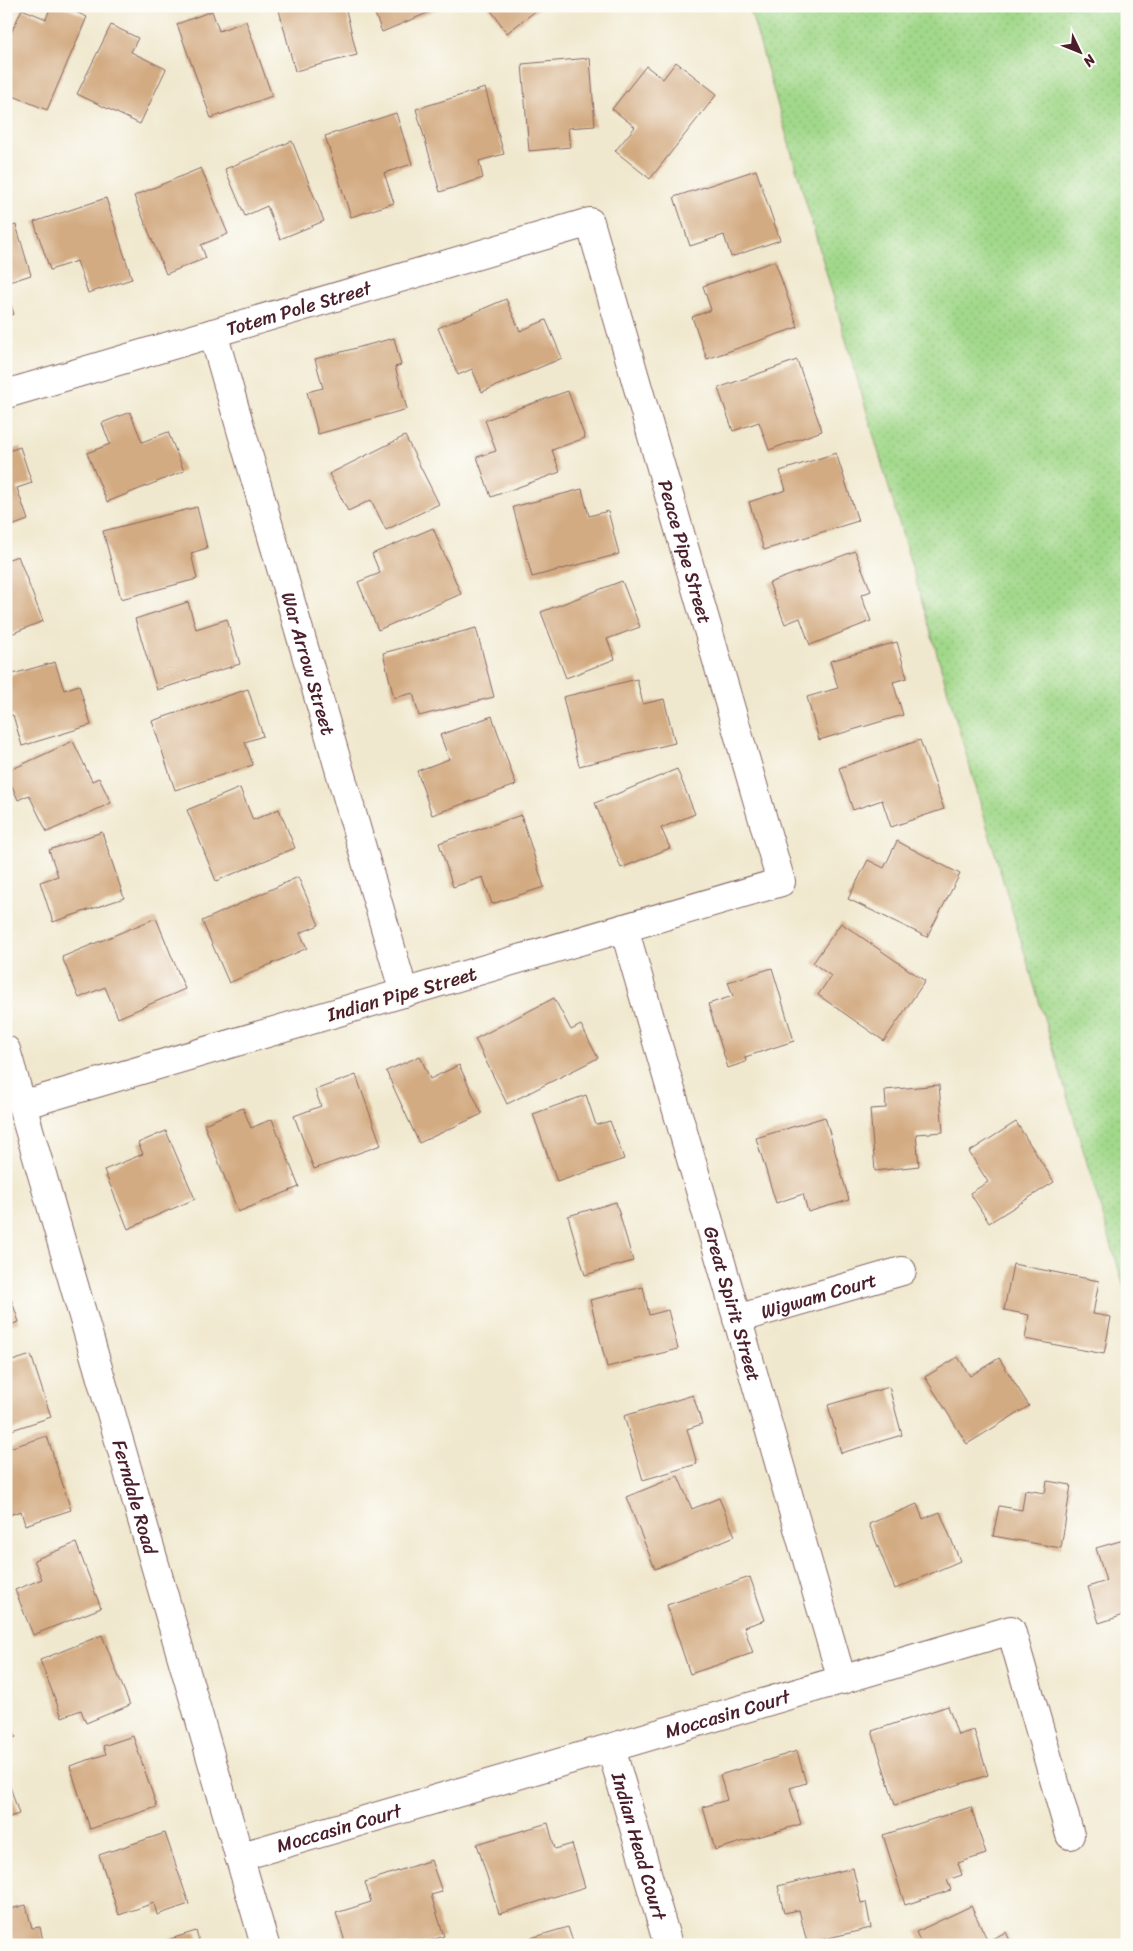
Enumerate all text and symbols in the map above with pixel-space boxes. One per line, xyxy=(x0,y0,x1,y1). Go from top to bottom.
north arrow xyxy=(1056,28,1106,78)
text: N xyxy=(1076,48,1102,73)
street label: Totem Pole Street xyxy=(222,270,376,345)
street label: Peace Pipe Street xyxy=(649,476,722,628)
street label: War Arrow Street xyxy=(272,588,345,739)
street label: Indian Pipe Street xyxy=(322,957,481,1031)
street label: Great Spirit Street xyxy=(695,1222,771,1385)
street label: Wigwam Court xyxy=(757,1263,881,1328)
street label: Ferndale Road xyxy=(103,1435,168,1559)
street label: Moccasin Court xyxy=(661,1679,795,1747)
street label: Indian Head Court xyxy=(602,1767,677,1925)
street label: Moccasin Court xyxy=(272,1793,407,1862)

